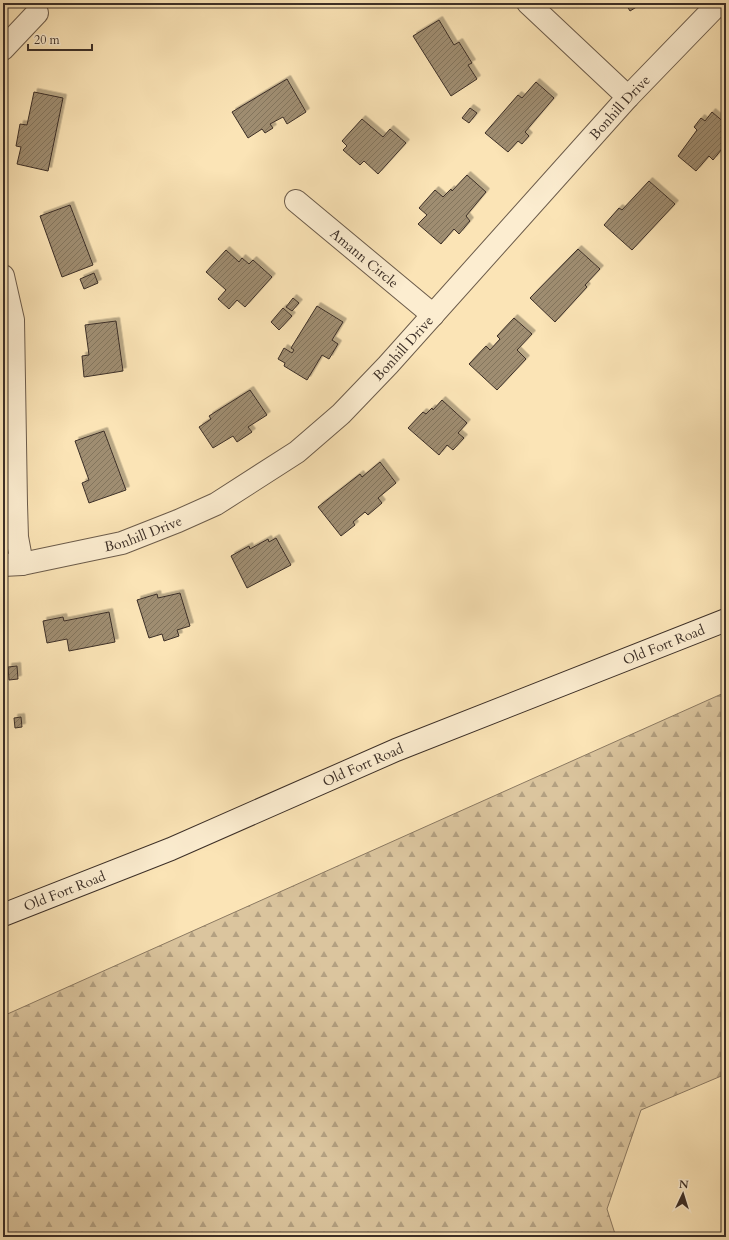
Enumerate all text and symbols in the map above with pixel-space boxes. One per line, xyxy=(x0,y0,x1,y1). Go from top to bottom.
scale bar xyxy=(28,26,92,52)
text: 20 m xyxy=(34,32,61,48)
street label: Bonhill Drive xyxy=(585,71,654,143)
street label: Amann Circle xyxy=(326,224,403,292)
street label: Bonhill Drive xyxy=(369,311,437,385)
street label: Bonhill Drive xyxy=(102,511,185,556)
street label: Old Fort Road xyxy=(620,620,708,669)
street label: Old Fort Road xyxy=(319,738,406,791)
street label: Old Fort Road xyxy=(21,866,109,916)
north arrow xyxy=(663,1174,703,1214)
text: N xyxy=(678,1177,689,1192)

